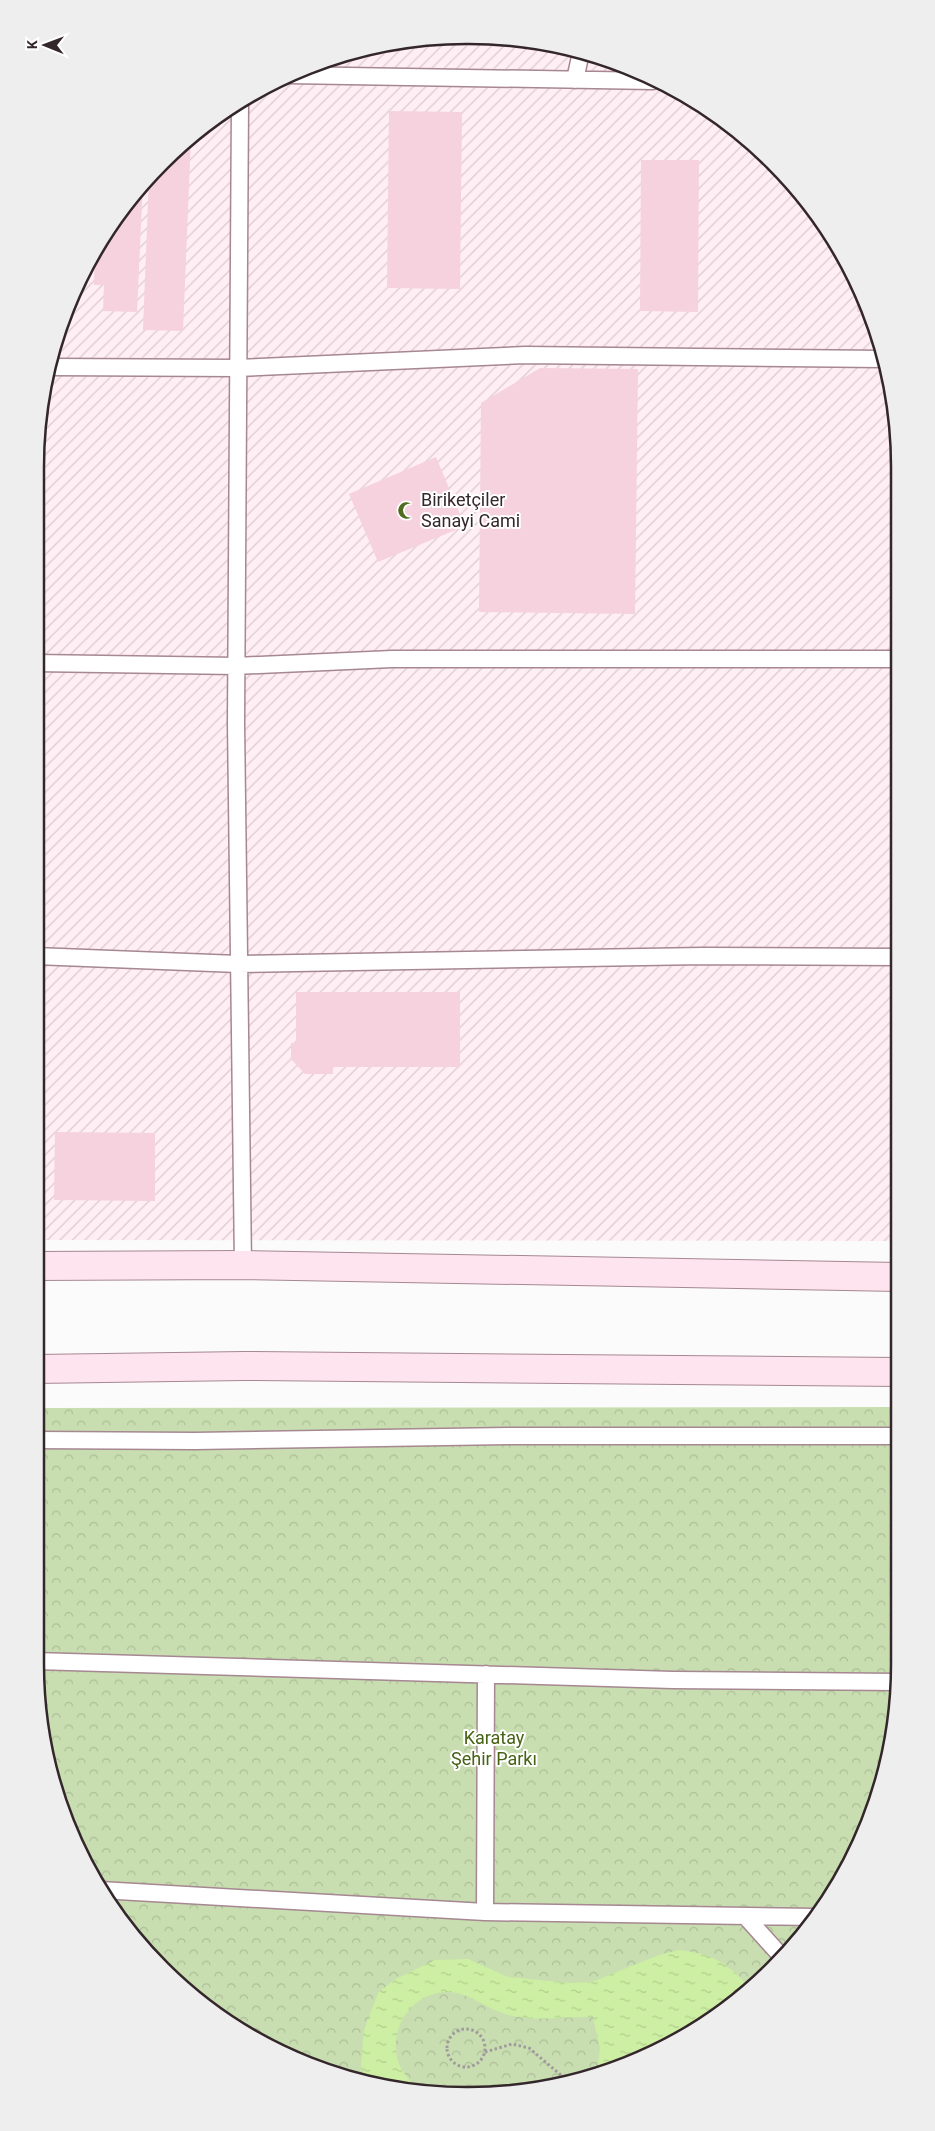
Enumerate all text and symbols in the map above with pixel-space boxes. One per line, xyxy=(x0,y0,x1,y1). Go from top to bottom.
north arrow xyxy=(20,20,70,70)
text: K xyxy=(24,40,40,49)
place label: Biriketçiler Sanayi Cami xyxy=(421,489,520,531)
mosque icon: Biriketçiler Sanayi Cami xyxy=(397,500,417,520)
park label: Karatay Şehir Parkı xyxy=(451,1727,537,1769)

